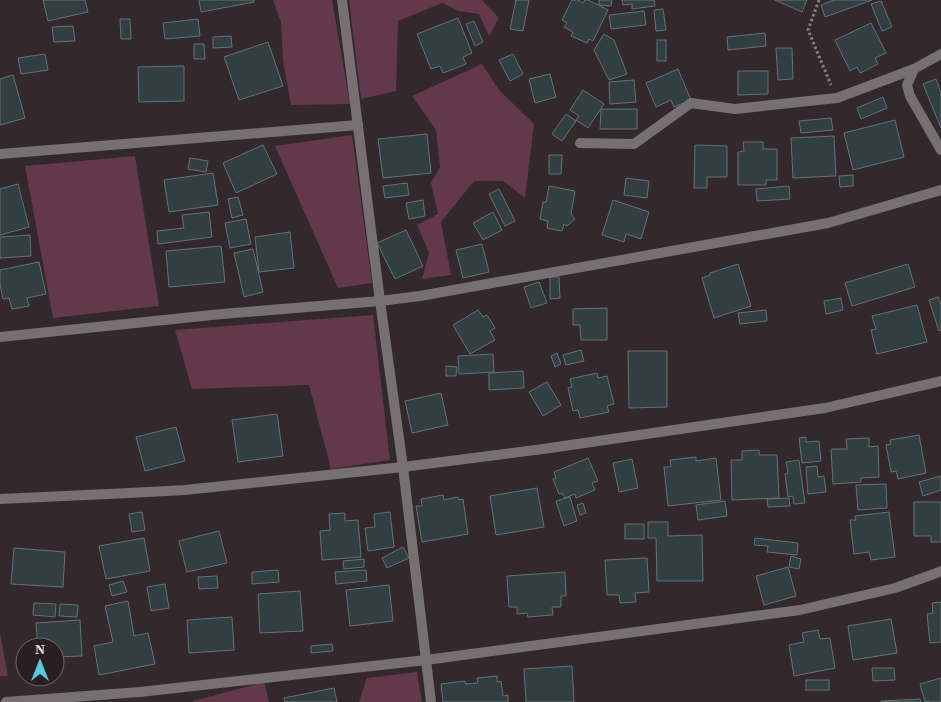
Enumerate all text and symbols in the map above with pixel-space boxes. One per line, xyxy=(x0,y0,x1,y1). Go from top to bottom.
north arrow xyxy=(15,637,65,687)
text: N xyxy=(35,639,45,659)

